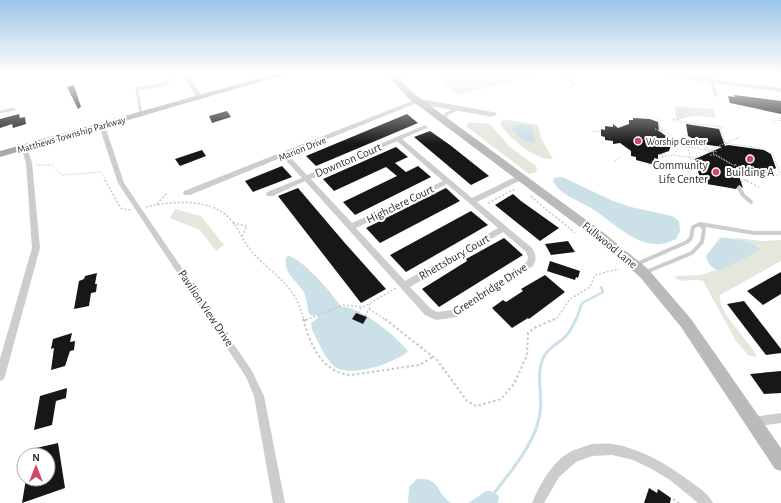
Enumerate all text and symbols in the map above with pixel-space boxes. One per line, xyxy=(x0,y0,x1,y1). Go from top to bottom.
street label: Matthews Township Parkway xyxy=(16,114,127,155)
street label: Marion Drive xyxy=(277,135,328,163)
marker: Worship Center xyxy=(633,136,643,146)
place label: Worship Center xyxy=(646,137,707,147)
street label: Downton Court xyxy=(313,141,383,179)
marker: Building A xyxy=(745,154,755,164)
place label: Community Life Center xyxy=(653,159,708,185)
place label: Building A xyxy=(726,166,774,178)
marker: Community Life Center xyxy=(711,167,721,177)
street label: Highclere Court xyxy=(364,182,436,225)
street label: Fullwood Lane xyxy=(580,219,640,271)
street label: Rhettsbury Court xyxy=(417,232,492,283)
street label: Greenbridge Drive xyxy=(451,261,529,317)
street label: Pavilion View Drive xyxy=(176,268,236,348)
north arrow xyxy=(16,447,56,487)
text: N xyxy=(32,452,40,463)

